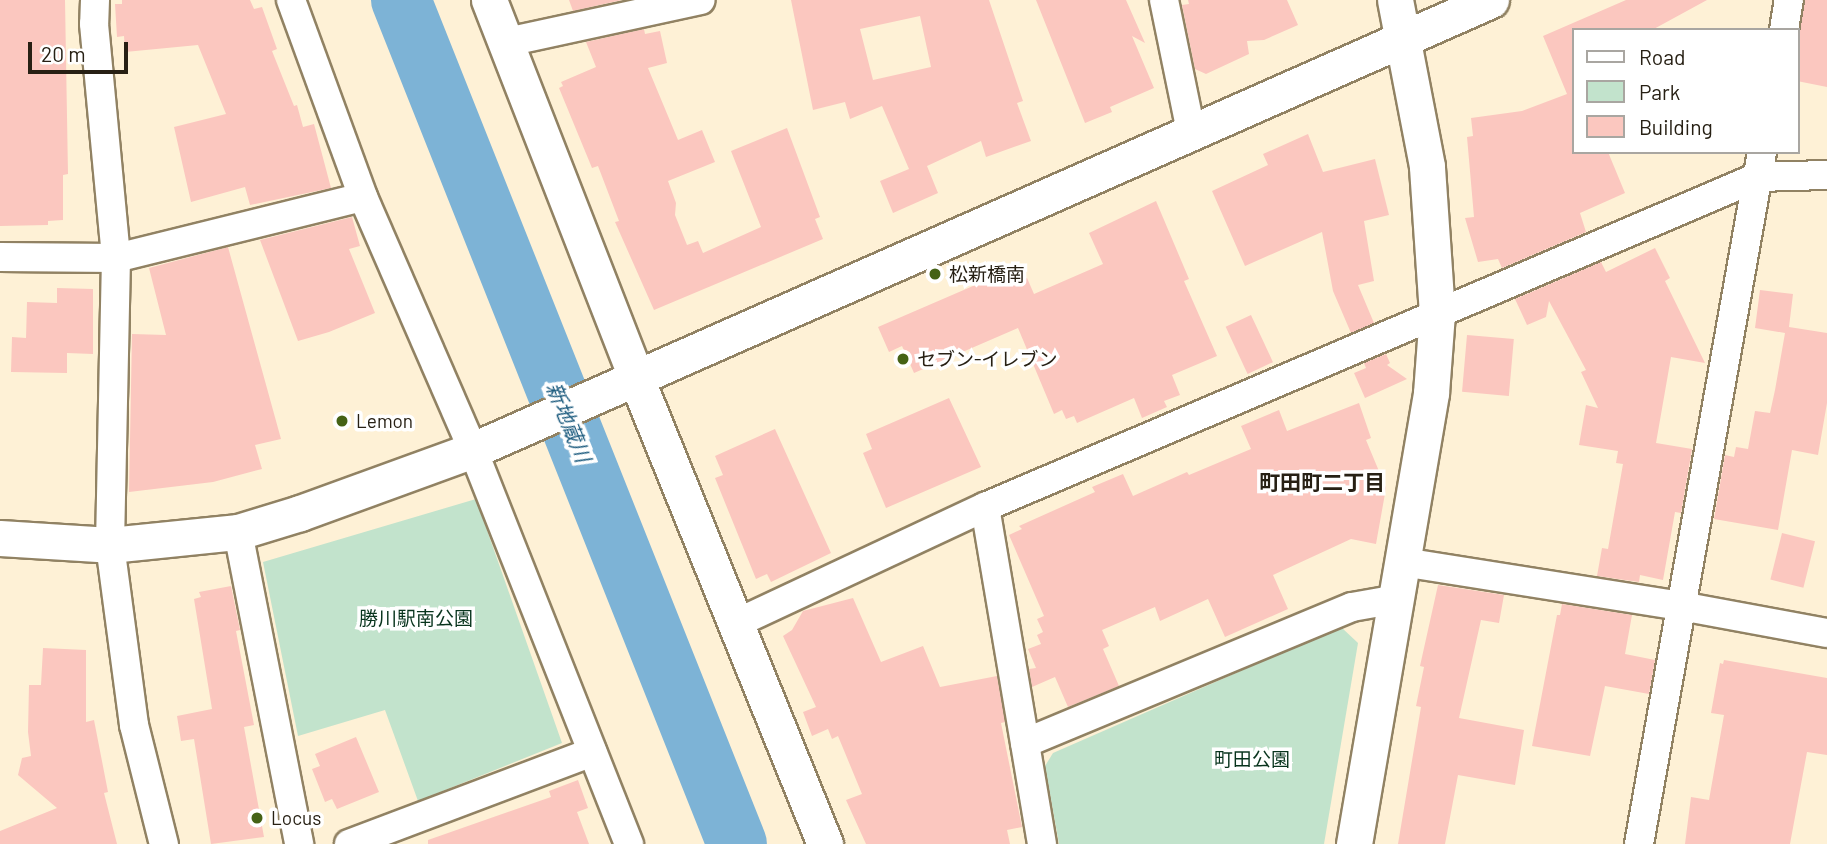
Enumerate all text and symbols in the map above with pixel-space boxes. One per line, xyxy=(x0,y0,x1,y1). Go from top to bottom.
scale bar xyxy=(32,28,131,72)
legend xyxy=(1572,28,1799,154)
text: 20 m xyxy=(41,41,86,66)
text: Road xyxy=(1639,44,1685,69)
text: Park xyxy=(1639,79,1680,104)
text: Building xyxy=(1639,114,1713,139)
place label: 松新橋南 xyxy=(949,263,1025,285)
marker: 松新橋南 xyxy=(927,266,943,282)
place label: セブン-イレブン xyxy=(917,348,1057,370)
marker: セブン-イレブン xyxy=(895,351,911,367)
water label: 新地蔵川 xyxy=(542,378,596,466)
place label: Lemon xyxy=(356,410,413,432)
marker: Lemon xyxy=(334,413,350,429)
district label: 町田町二丁目 xyxy=(1259,469,1385,495)
park label: 勝川駅南公園 xyxy=(359,607,473,629)
park label: 町田公園 xyxy=(1214,748,1290,770)
place label: Locus xyxy=(271,807,321,829)
marker: Locus xyxy=(249,810,265,826)

